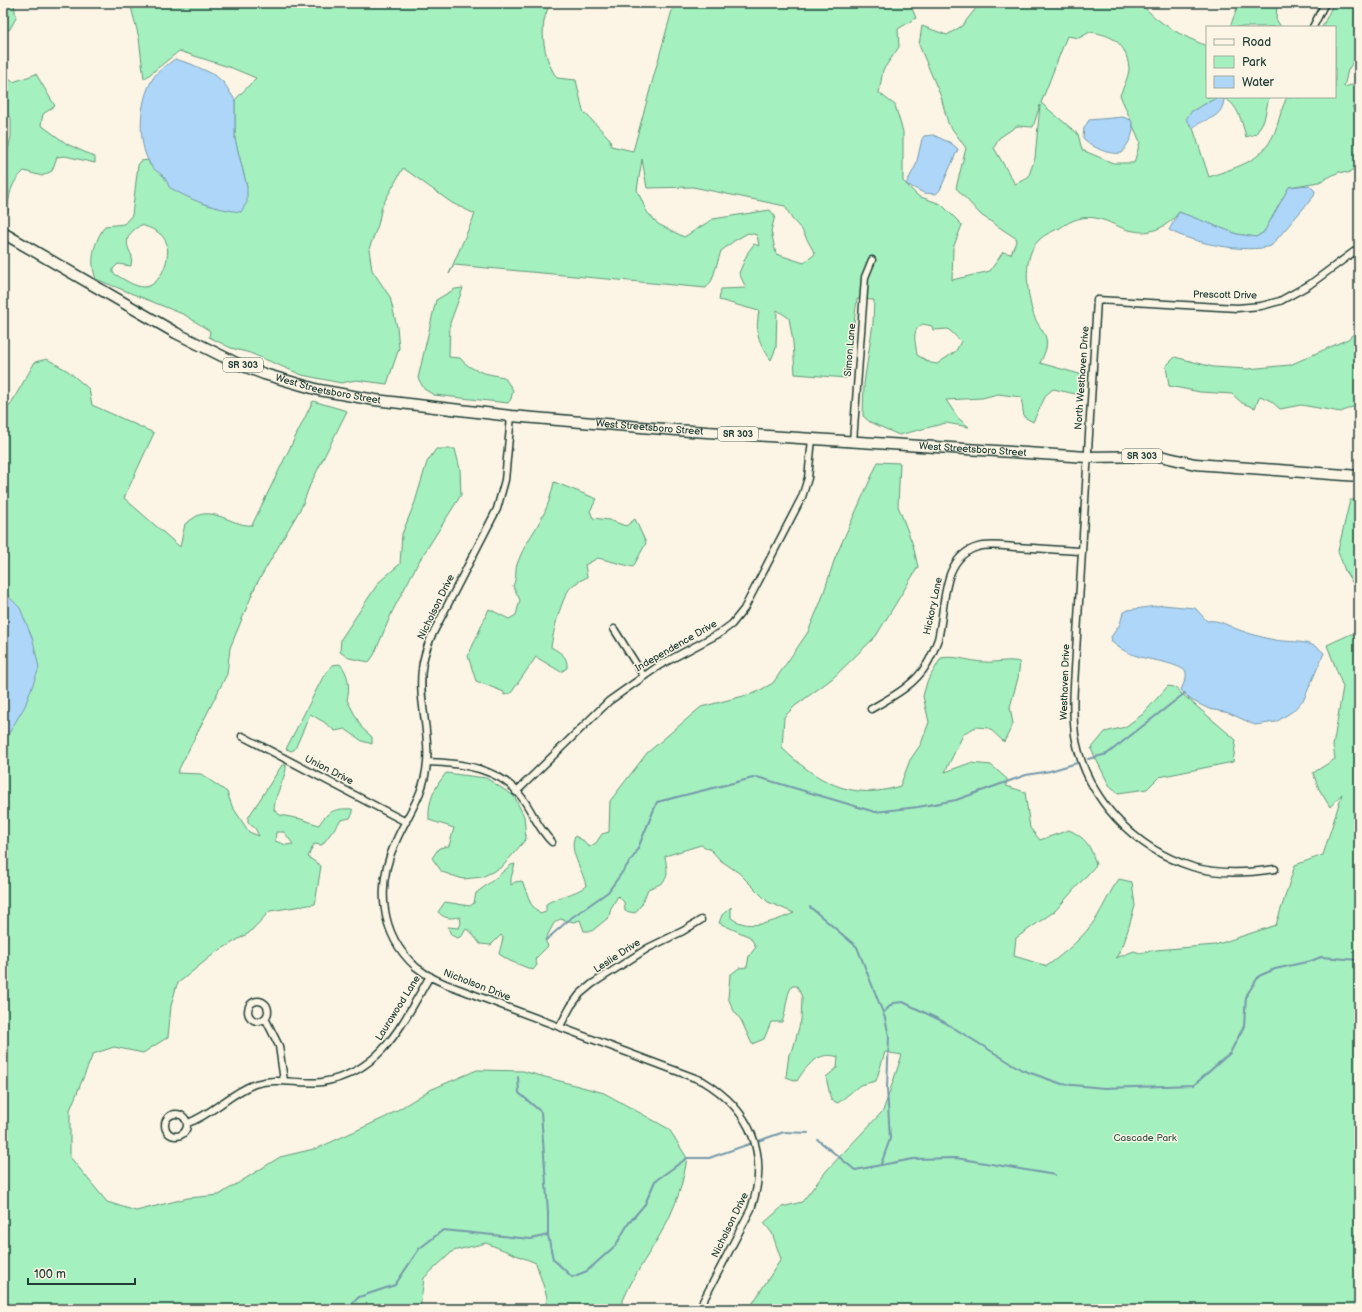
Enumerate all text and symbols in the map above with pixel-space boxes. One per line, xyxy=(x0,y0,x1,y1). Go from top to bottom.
legend xyxy=(1206,26,1336,98)
text: Road xyxy=(1242,35,1271,50)
text: Park xyxy=(1242,55,1266,70)
text: Water xyxy=(1242,75,1274,90)
street label: Prescott Drive xyxy=(1193,288,1257,302)
street label: Simon Lane xyxy=(842,323,858,377)
street label: North Westhaven Drive xyxy=(1072,326,1092,430)
road number: SR 303 xyxy=(223,358,263,372)
street label: West Streetsboro Street xyxy=(274,372,381,407)
street label: West Streetsboro Street xyxy=(595,417,704,438)
road number: SR 303 xyxy=(718,427,758,441)
street label: West Streetsboro Street xyxy=(918,440,1027,459)
road number: SR 303 xyxy=(1122,449,1162,463)
street label: Nicholson Drive xyxy=(415,572,457,642)
street label: Hickory Lane xyxy=(921,576,945,636)
street label: Independence Drive xyxy=(633,618,719,674)
street label: Westhaven Drive xyxy=(1058,644,1072,720)
street label: Union Drive xyxy=(303,753,355,787)
street label: Leslie Drive xyxy=(591,936,643,975)
street label: Nicholson Drive xyxy=(442,967,512,1003)
street label: Laurawood Lane xyxy=(373,973,423,1043)
park label: Cascade Park xyxy=(1113,1132,1177,1144)
street label: Nicholson Drive xyxy=(709,1190,751,1260)
scale bar xyxy=(28,1260,135,1286)
text: 100 m xyxy=(34,1267,66,1282)

